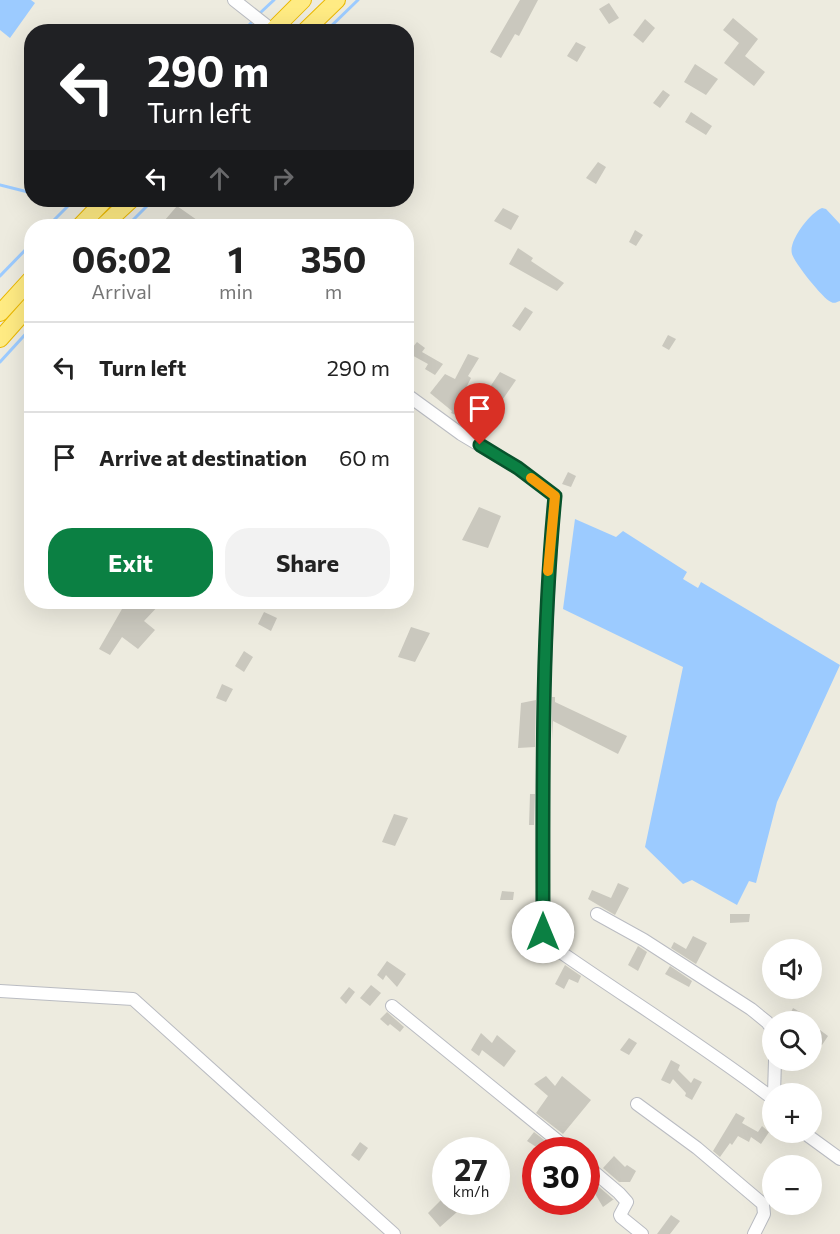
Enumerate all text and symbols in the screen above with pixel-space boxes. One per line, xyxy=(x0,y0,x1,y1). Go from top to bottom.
text: 290 m xyxy=(147,44,269,96)
icon: left xyxy=(48,48,126,126)
text: Turn left xyxy=(147,96,251,129)
icon: left xyxy=(140,162,173,195)
icon: ahead xyxy=(203,162,236,195)
icon: right xyxy=(266,162,299,195)
text: 06:02 xyxy=(72,236,171,280)
text: 1 xyxy=(228,236,244,280)
text: 350 xyxy=(301,236,366,280)
text: Arrival xyxy=(91,279,152,303)
text: min xyxy=(219,279,253,303)
text: m xyxy=(325,279,342,303)
icon: left xyxy=(48,351,81,384)
text: Turn left xyxy=(99,354,186,381)
text: 290 m xyxy=(327,354,390,381)
pin xyxy=(454,383,505,445)
icon: arrive xyxy=(463,392,496,425)
icon: arrive xyxy=(48,441,81,474)
text: Arrive at destination xyxy=(99,444,307,471)
text: 60 m xyxy=(339,444,390,471)
button: Exit xyxy=(48,528,213,597)
button: Share xyxy=(225,528,390,597)
position arrow xyxy=(511,900,575,964)
map controls xyxy=(762,939,822,1215)
button: sound xyxy=(762,939,822,999)
button: search xyxy=(762,1011,822,1071)
button: + xyxy=(762,1083,822,1143)
speed limit sign: 30 xyxy=(522,1137,600,1215)
text: 27 xyxy=(454,1150,488,1187)
button: − xyxy=(762,1155,822,1215)
text: km/h xyxy=(453,1182,489,1200)

